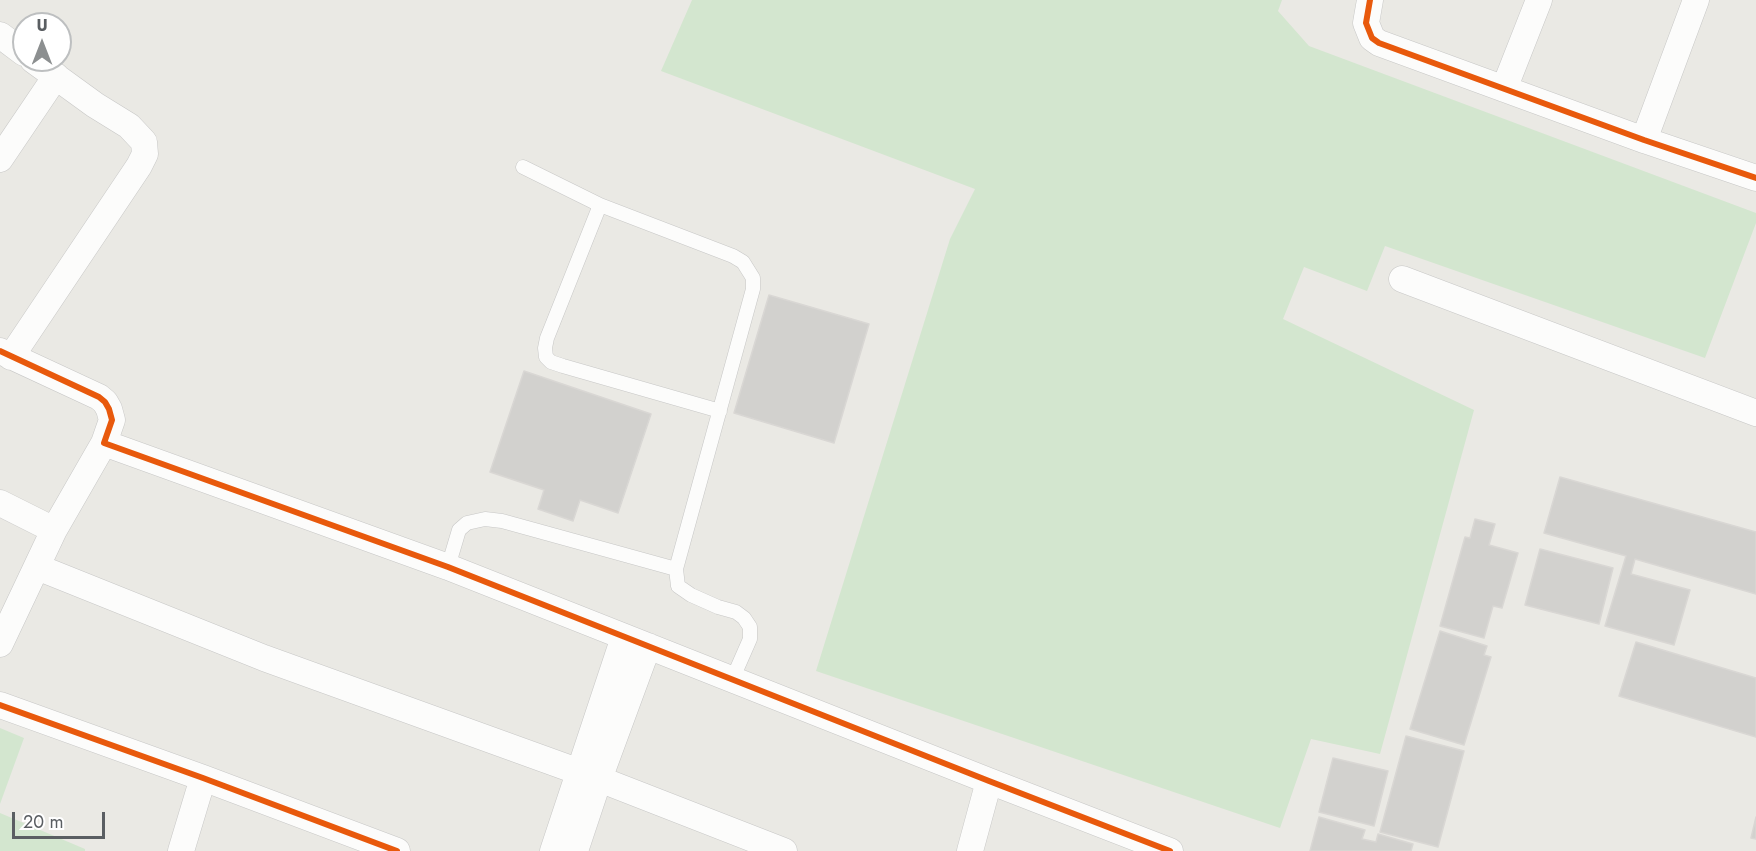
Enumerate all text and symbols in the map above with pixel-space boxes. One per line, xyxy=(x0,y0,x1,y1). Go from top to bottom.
north arrow xyxy=(12,12,72,72)
text: U xyxy=(36,14,48,37)
scale bar xyxy=(15,800,108,838)
text: 20 m xyxy=(23,809,63,835)

